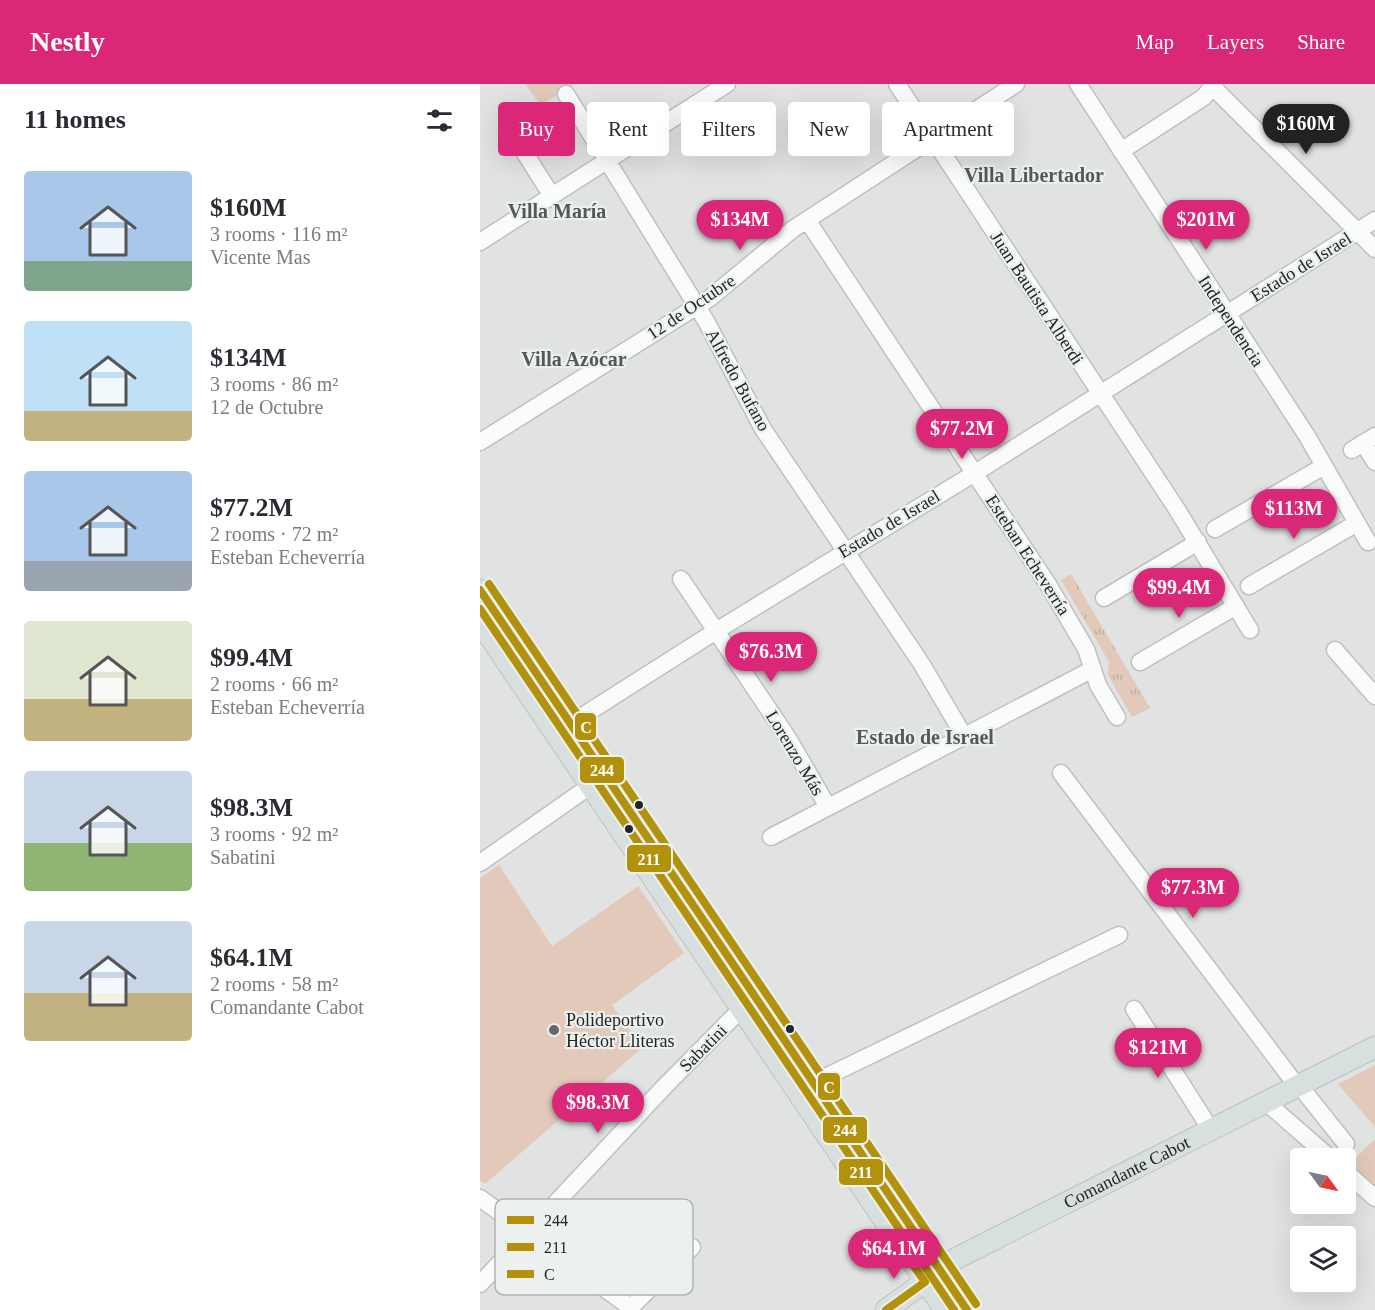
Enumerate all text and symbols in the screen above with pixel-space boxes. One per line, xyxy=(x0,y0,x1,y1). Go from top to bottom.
text: Nestly xyxy=(30,26,105,57)
text: Map xyxy=(1136,30,1174,54)
text: Layers xyxy=(1207,30,1264,54)
text: Share xyxy=(1297,30,1345,54)
chip: Buy xyxy=(498,102,575,156)
chip: Rent xyxy=(587,102,669,156)
chip: Filters xyxy=(681,102,776,156)
chip: New xyxy=(788,102,870,156)
chip: Apartment xyxy=(882,102,1014,156)
icon: filters xyxy=(423,104,456,137)
pin: $160M xyxy=(1264,104,1348,155)
text: 11 homes xyxy=(24,105,126,134)
text: $160M xyxy=(1277,112,1335,134)
district label: Villa Libertador xyxy=(964,164,1104,186)
text: $160M xyxy=(210,193,287,222)
icon: home xyxy=(72,195,144,267)
district label: Villa María xyxy=(508,200,606,222)
pin: $134M xyxy=(698,200,782,251)
pin: $201M xyxy=(1164,200,1248,251)
text: $134M xyxy=(711,208,769,230)
text: $201M xyxy=(1177,208,1235,230)
text: 3 rooms · 116 m² xyxy=(210,223,347,245)
street label: Juan Bautista Alberdi xyxy=(986,228,1088,368)
street label: Estado de Israel xyxy=(1247,228,1355,306)
text: Vicente Mas xyxy=(210,246,310,268)
street label: 12 de Octubre xyxy=(643,270,739,344)
street label: Independencia xyxy=(1194,272,1268,370)
street label: Alfredo Bufano xyxy=(702,326,774,434)
text: $134M xyxy=(210,343,287,372)
icon: home xyxy=(72,345,144,417)
district label: Villa Azócar xyxy=(521,348,627,370)
text: 3 rooms · 86 m² xyxy=(210,373,338,395)
text: 12 de Octubre xyxy=(210,396,323,418)
pin: $77.2M xyxy=(913,409,1011,460)
text: $77.2M xyxy=(930,417,994,439)
street label: Estado de Israel xyxy=(835,486,943,562)
pin: $113M xyxy=(1252,489,1336,540)
street label: Esteban Echeverría xyxy=(982,491,1074,619)
text: $77.2M xyxy=(210,493,293,522)
icon: home xyxy=(72,495,144,567)
text: $113M xyxy=(1265,497,1323,519)
text: 2 rooms · 72 m² xyxy=(210,523,338,545)
text: Esteban Echeverría xyxy=(210,546,365,568)
pin: $99.4M xyxy=(1130,568,1228,619)
text: $99.4M xyxy=(1147,576,1211,598)
pin: $76.3M xyxy=(722,632,820,683)
text: $76.3M xyxy=(739,640,803,662)
text: $99.4M xyxy=(210,643,293,672)
icon: home xyxy=(72,645,144,717)
text: 2 rooms · 66 m² xyxy=(210,673,338,695)
text: Esteban Echeverría xyxy=(210,696,365,718)
street label: Lorenzo Más xyxy=(762,707,828,799)
line badge: C xyxy=(574,712,597,741)
text: C xyxy=(580,719,592,736)
district label: Estado de Israel xyxy=(856,726,994,748)
line badge: 244 xyxy=(579,756,625,784)
text: 244 xyxy=(590,762,614,779)
text: $98.3M xyxy=(210,793,293,822)
icon: home xyxy=(72,795,144,867)
unlabelled marker xyxy=(633,799,645,811)
text: 3 rooms · 92 m² xyxy=(210,823,338,845)
unlabelled marker xyxy=(623,823,635,835)
line badge: 211 xyxy=(626,844,672,873)
text: Sabatini xyxy=(210,846,276,868)
text: 211 xyxy=(637,851,661,868)
pin: $77.3M xyxy=(1144,868,1242,919)
text: $77.3M xyxy=(1161,876,1225,898)
text: $64.1M xyxy=(210,943,293,972)
icon: home xyxy=(72,945,144,1017)
text: 2 rooms · 58 m² xyxy=(210,973,338,995)
text: Comandante Cabot xyxy=(210,996,364,1018)
place label: Polideportivo Héctor Lliteras xyxy=(566,1010,674,1051)
street label: Sabatini xyxy=(675,1020,731,1076)
marker: Polideportivo Héctor Lliteras xyxy=(547,1023,561,1037)
unlabelled marker xyxy=(784,1023,796,1035)
pin: $121M xyxy=(1116,1028,1200,1079)
text: $121M xyxy=(1129,1036,1187,1058)
line badge: C xyxy=(817,1072,841,1101)
text: C xyxy=(823,1079,835,1096)
pin: $98.3M xyxy=(549,1083,647,1134)
text: $98.3M xyxy=(566,1091,630,1113)
line badge: 244 xyxy=(822,1116,868,1144)
text: 244 xyxy=(833,1122,857,1139)
street label: Comandante Cabot xyxy=(1060,1132,1193,1213)
north arrow xyxy=(1290,1148,1356,1214)
map controls xyxy=(1290,1148,1356,1292)
line badge: 211 xyxy=(838,1158,884,1186)
text: 211 xyxy=(849,1164,873,1181)
legend xyxy=(495,1199,693,1295)
text: 244 xyxy=(544,1212,568,1229)
button: layers xyxy=(1290,1226,1356,1292)
pin: $64.1M xyxy=(845,1229,943,1280)
text: $64.1M xyxy=(862,1237,926,1259)
text: 211 xyxy=(544,1239,567,1256)
text: C xyxy=(544,1266,555,1283)

